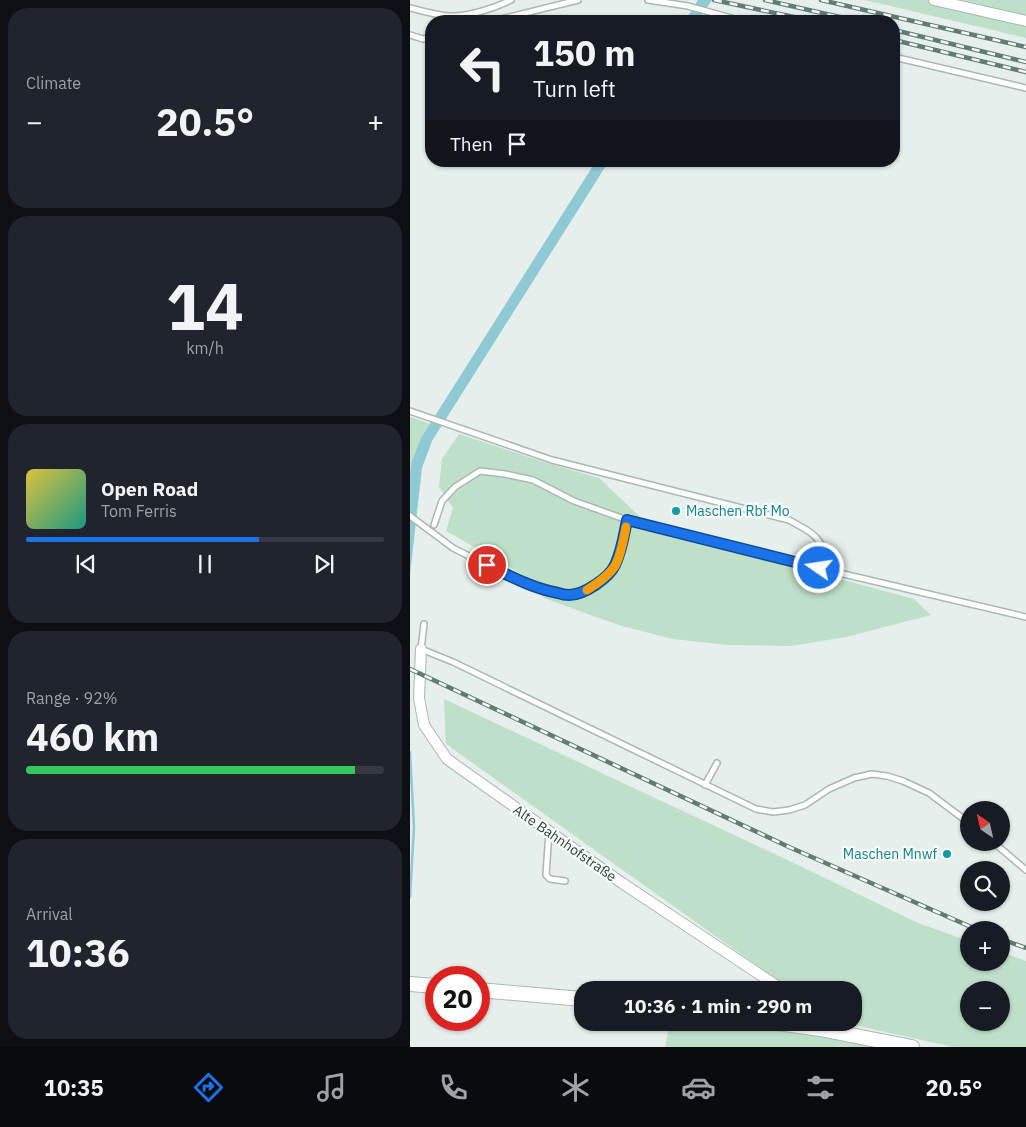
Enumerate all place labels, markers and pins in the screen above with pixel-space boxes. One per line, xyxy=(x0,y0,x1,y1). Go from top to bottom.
place label: Maschen Rbf Mo xyxy=(686,502,790,520)
marker: Maschen Rbf Mo xyxy=(670,505,682,517)
pin xyxy=(466,544,508,586)
place label: Maschen Mnwf xyxy=(843,845,937,863)
marker: Maschen Mnwf xyxy=(941,848,953,860)

